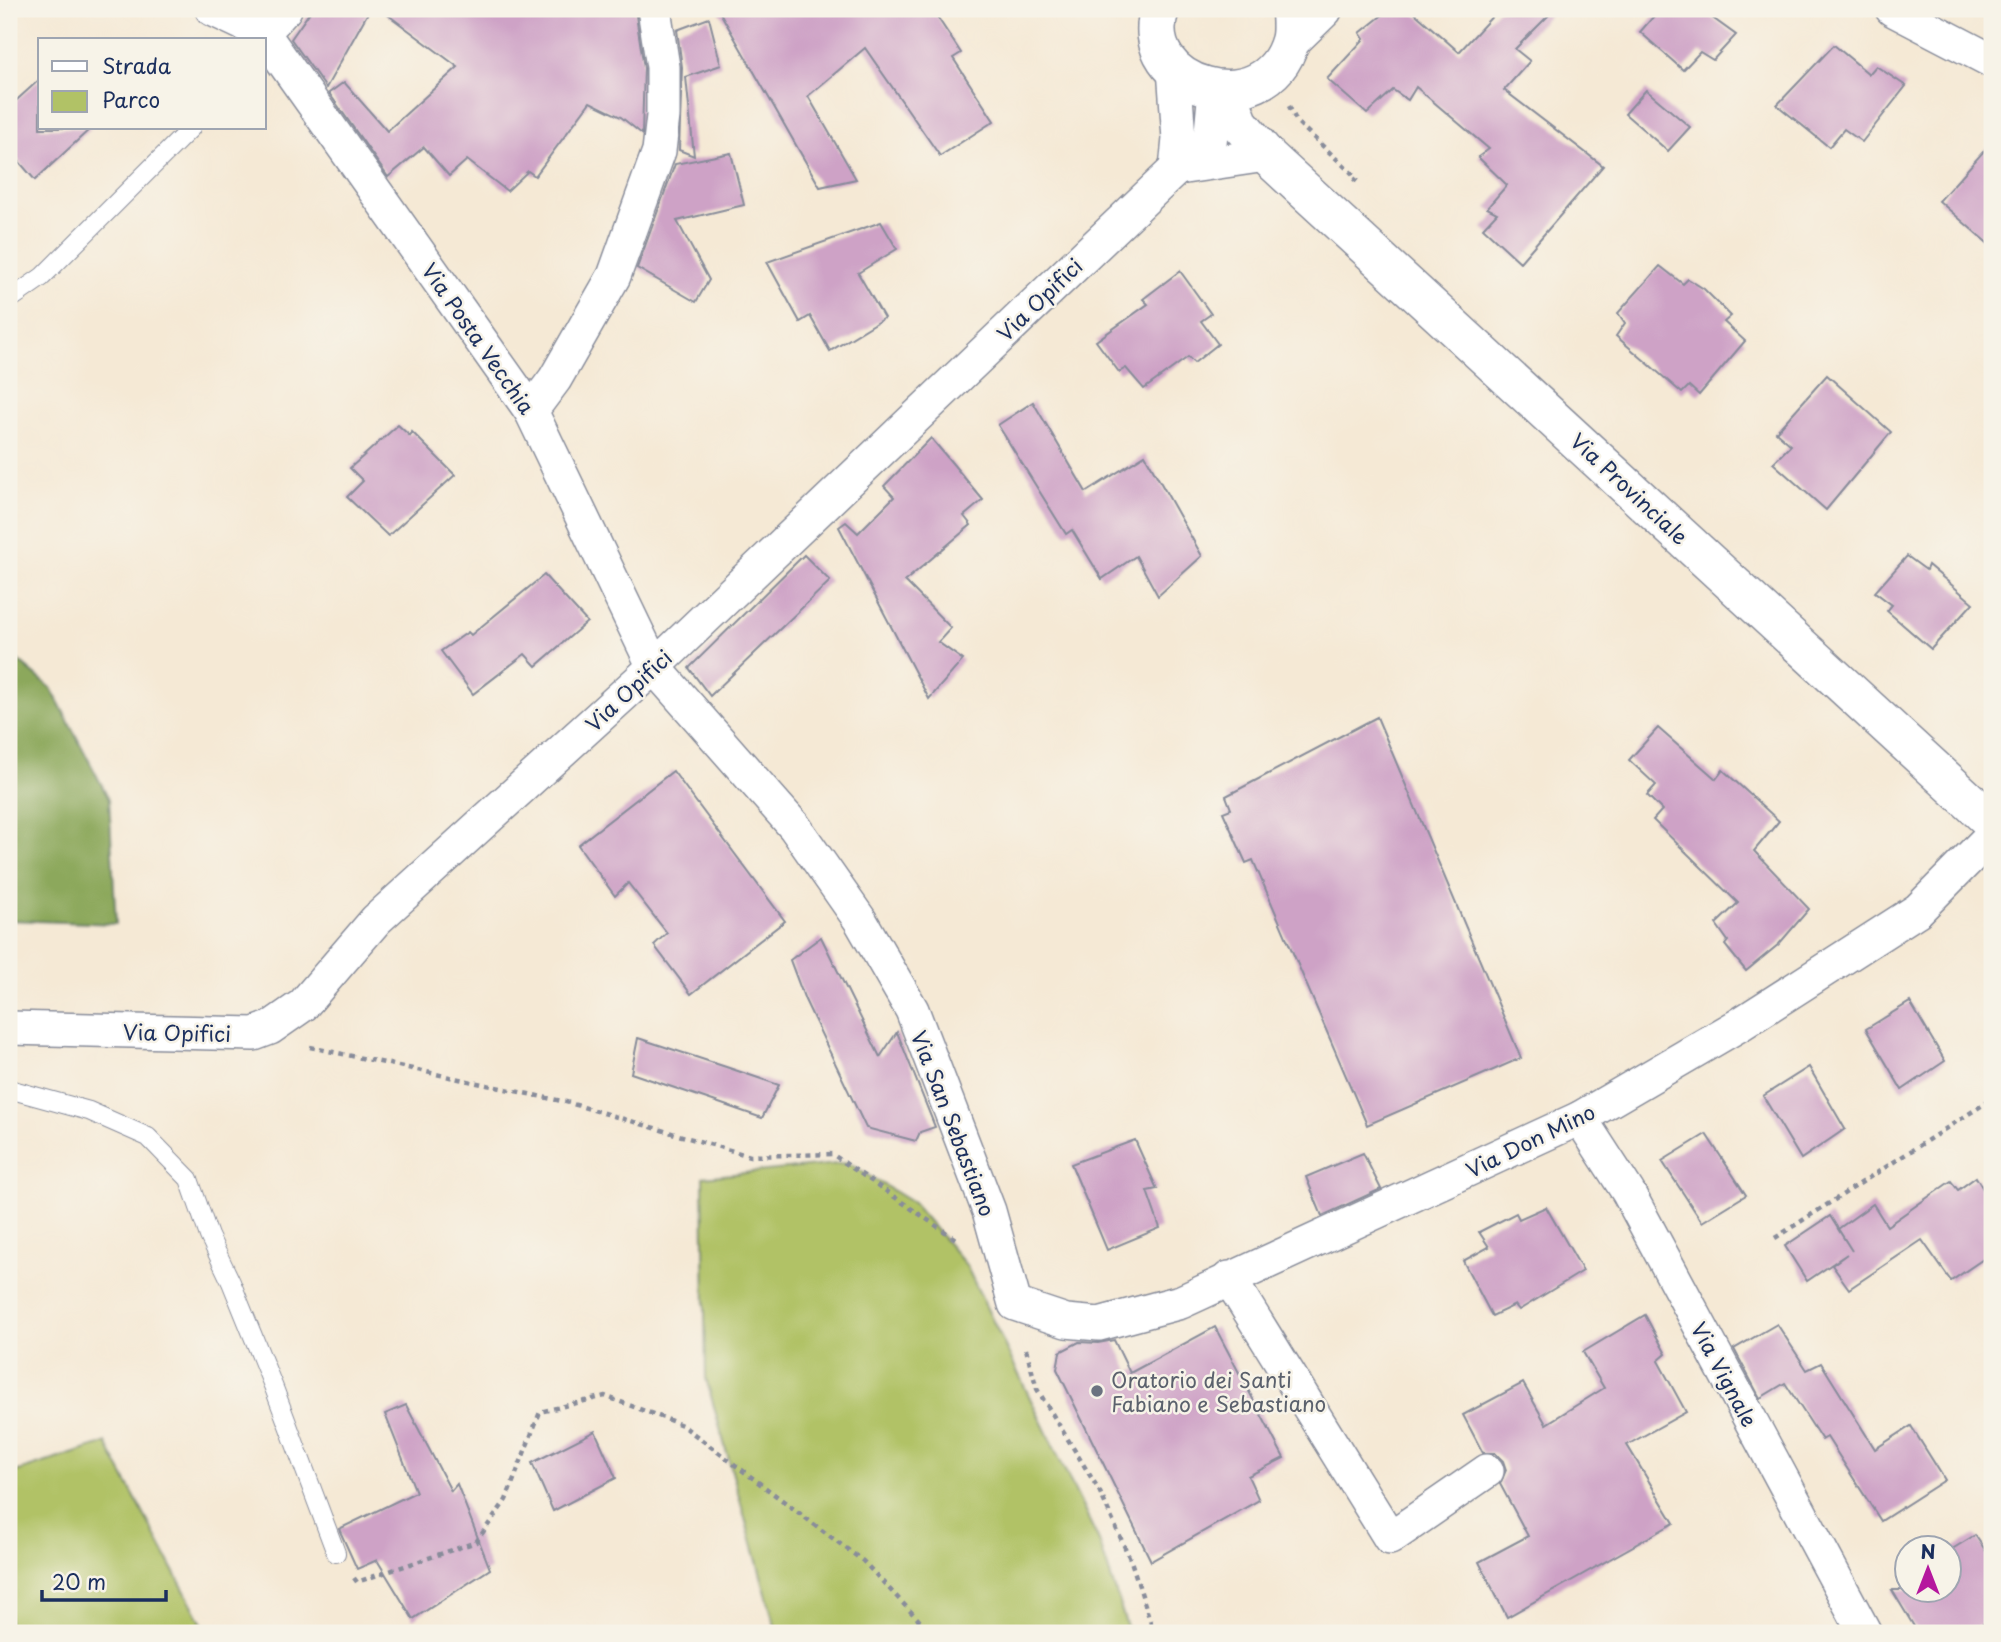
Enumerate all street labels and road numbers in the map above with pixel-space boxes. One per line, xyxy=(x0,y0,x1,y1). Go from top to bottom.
street label: Via Opifici xyxy=(989,250,1089,348)
street label: Via Posta Vecchia xyxy=(415,256,543,420)
street label: Via Provinciale xyxy=(1564,425,1696,551)
street label: Via Opifici xyxy=(577,641,679,739)
street label: Via Opifici xyxy=(123,1015,231,1049)
street label: Via San Sebastiano xyxy=(904,1025,1004,1221)
street label: Via Don Mino xyxy=(1460,1095,1600,1185)
street label: Via Vignale xyxy=(1684,1316,1766,1432)

